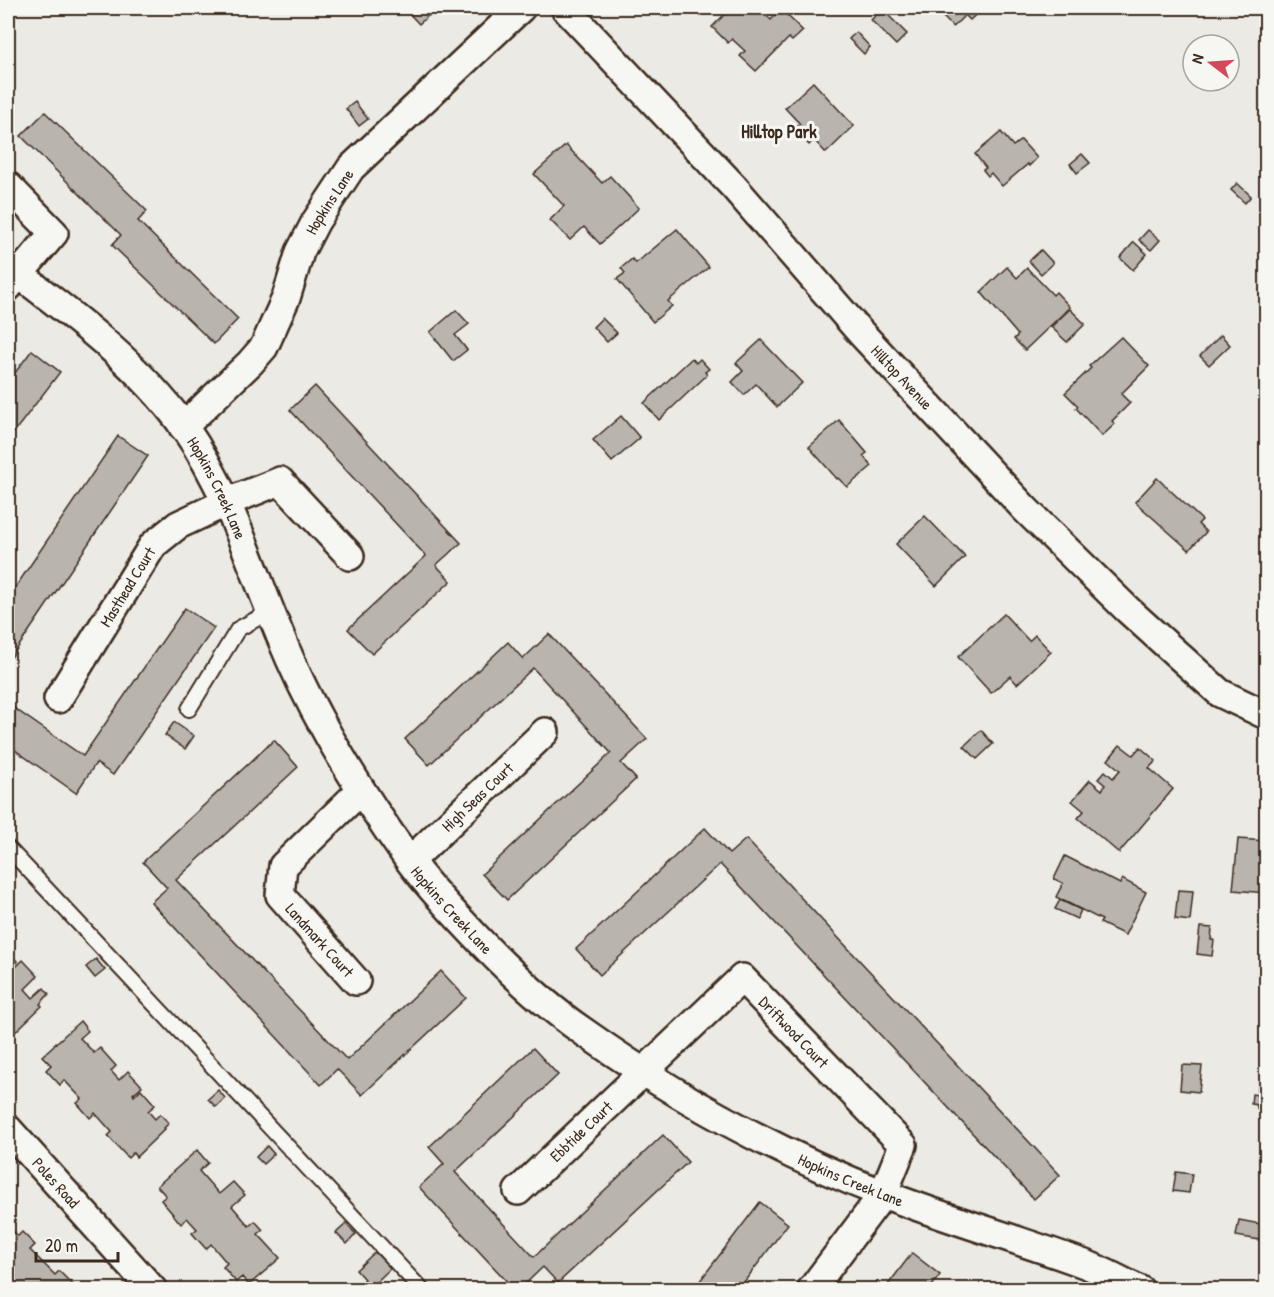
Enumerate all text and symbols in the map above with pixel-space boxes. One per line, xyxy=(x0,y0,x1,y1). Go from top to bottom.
north arrow xyxy=(1181,33,1241,93)
text: N xyxy=(1185,51,1209,66)
district label: Hilltop Park xyxy=(741,119,817,145)
street label: Hopkins Lane xyxy=(300,164,359,238)
street label: Hilltop Avenue xyxy=(866,340,938,415)
street label: Hopkins Creek Lane xyxy=(182,432,252,543)
street label: Masthead Court xyxy=(94,542,161,631)
street label: High Seas Court xyxy=(436,757,518,836)
street label: Hopkins Creek Lane xyxy=(406,861,498,959)
street label: Landmark Court xyxy=(281,898,359,982)
street label: Driftwood Court xyxy=(754,991,834,1073)
street label: Ebbtide Court xyxy=(545,1096,618,1166)
street label: Hopkins Creek Lane xyxy=(795,1148,907,1212)
street label: Poles Road xyxy=(28,1153,85,1212)
scale bar xyxy=(36,1225,118,1263)
text: 20 m xyxy=(45,1233,78,1258)

